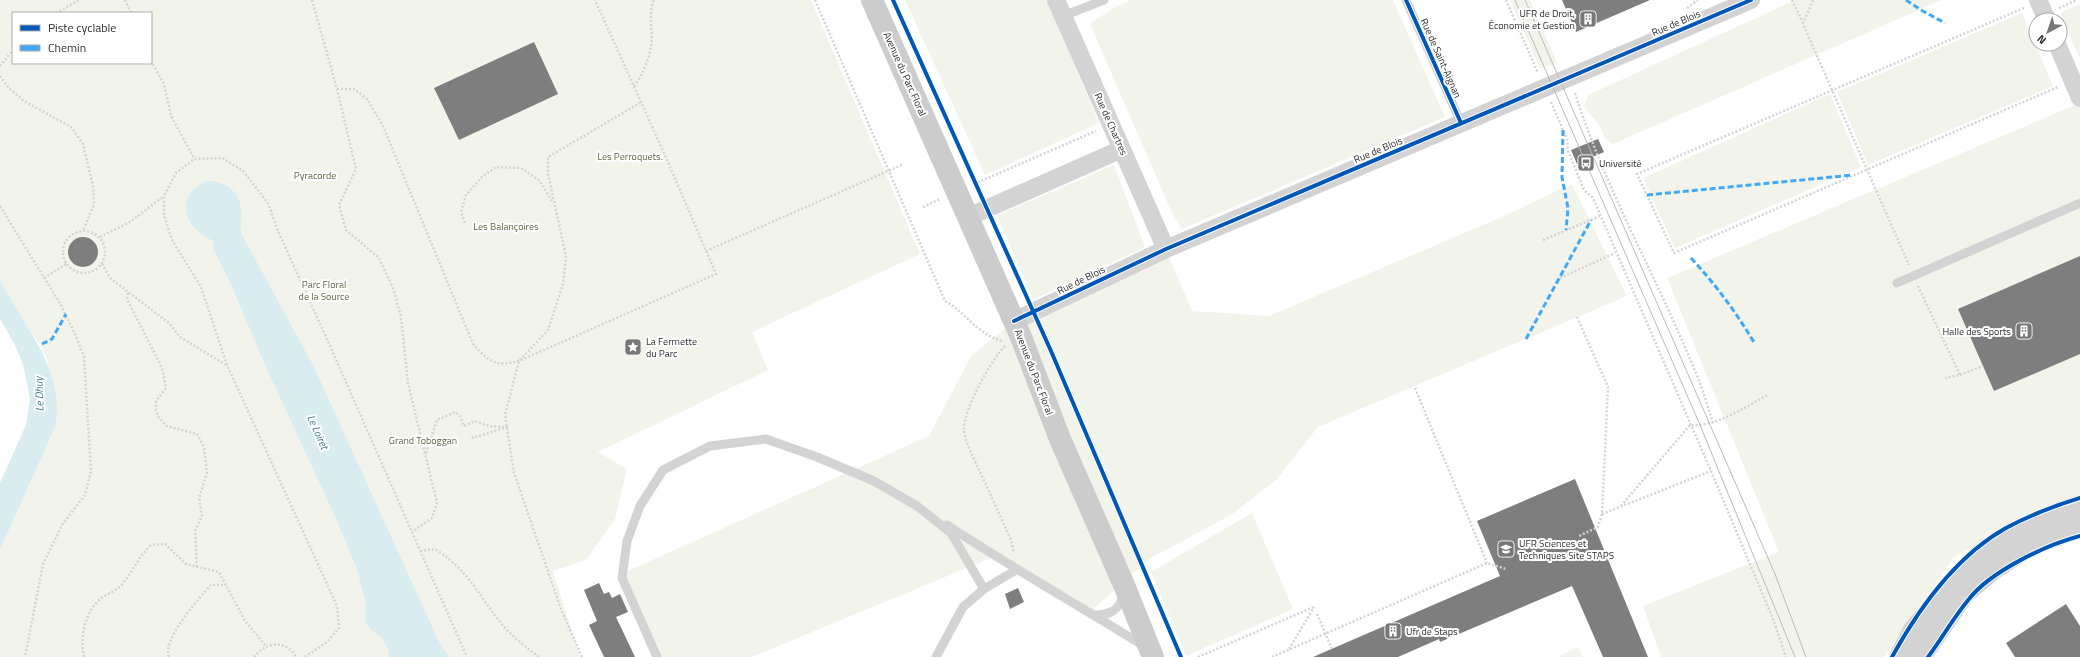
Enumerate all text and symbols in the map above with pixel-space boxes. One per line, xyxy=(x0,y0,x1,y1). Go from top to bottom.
place label: UFR de Droit, Économie et Gestion xyxy=(1489,6,1575,33)
street label: Rue de Blois xyxy=(1649,6,1703,40)
building icon: UFR de Droit, Économie et Gestion xyxy=(1578,9,1598,29)
legend xyxy=(12,12,152,64)
north arrow xyxy=(2028,12,2068,52)
street label: Rue de Saint-Aignan xyxy=(1417,16,1465,100)
text: Piste cyclable xyxy=(48,18,116,37)
street label: Avenue du Parc Floral xyxy=(880,30,930,118)
text: N xyxy=(2034,31,2050,48)
text: Chemin xyxy=(48,38,86,57)
street label: Rue de Chartres xyxy=(1091,90,1132,158)
street label: Rue de Blois xyxy=(1351,133,1405,167)
park label: Les Perroquets. xyxy=(597,149,663,164)
bus stop icon: Université xyxy=(1576,153,1596,173)
place label: Université xyxy=(1599,156,1642,171)
park label: Pyracorde xyxy=(294,168,336,183)
park label: Les Balançoires xyxy=(473,219,539,234)
street label: Rue de Blois xyxy=(1054,262,1108,298)
park label: Parc Floral de la Source xyxy=(299,277,349,304)
building icon: Halle des Sports xyxy=(2014,321,2034,341)
place label: Halle des Sports xyxy=(1943,324,2011,339)
street label: Avenue du Parc Floral xyxy=(1011,327,1057,417)
place label: La Fermette du Parc xyxy=(646,334,697,361)
place icon: La Fermette du Parc xyxy=(623,337,643,357)
water label: Le Dhuy xyxy=(30,375,48,412)
water label: Le Loiret xyxy=(303,412,333,453)
park label: Grand Toboggan xyxy=(389,433,457,448)
place label: UFR Sciences et Techniques Site STAPS xyxy=(1519,536,1614,563)
school or university icon: UFR Sciences et Techniques Site STAPS xyxy=(1496,539,1516,559)
building icon: Ufr de Staps xyxy=(1383,621,1403,641)
place label: Ufr de Staps xyxy=(1406,624,1458,639)

